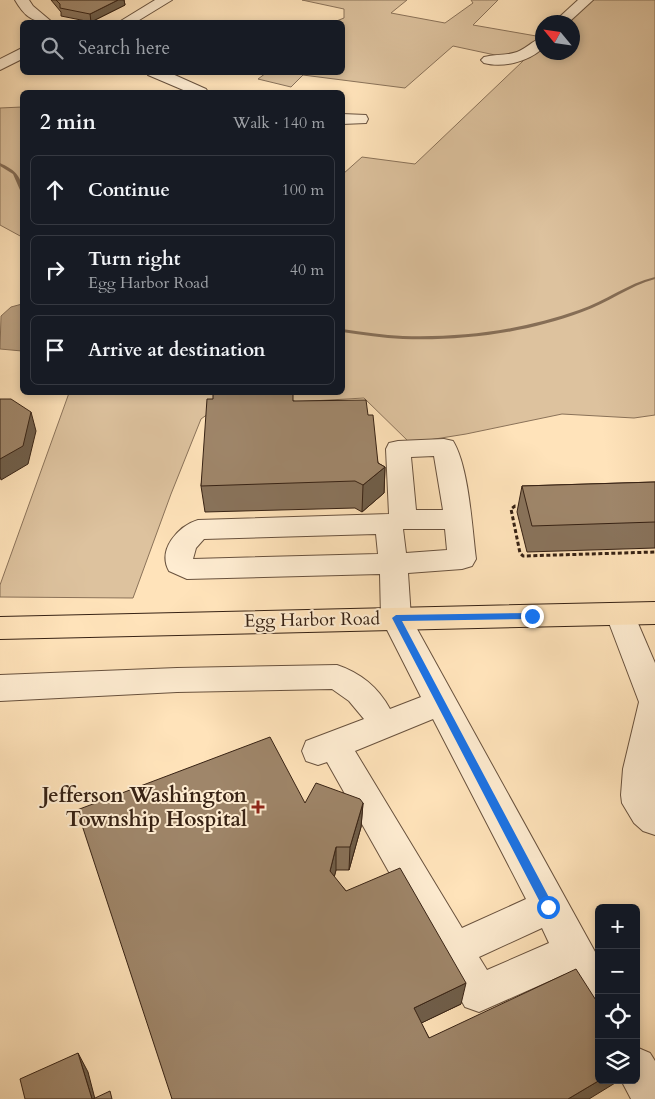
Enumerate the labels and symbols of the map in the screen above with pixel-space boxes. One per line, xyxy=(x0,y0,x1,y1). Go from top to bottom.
north arrow xyxy=(535,15,580,60)
route end xyxy=(521,605,544,628)
street label: Egg Harbor Road xyxy=(244,606,381,634)
place label: Jefferson Washington Township Hospital xyxy=(39,781,247,834)
marker: Jefferson Washington Township Hospital xyxy=(251,800,265,814)
route start xyxy=(537,896,560,919)

